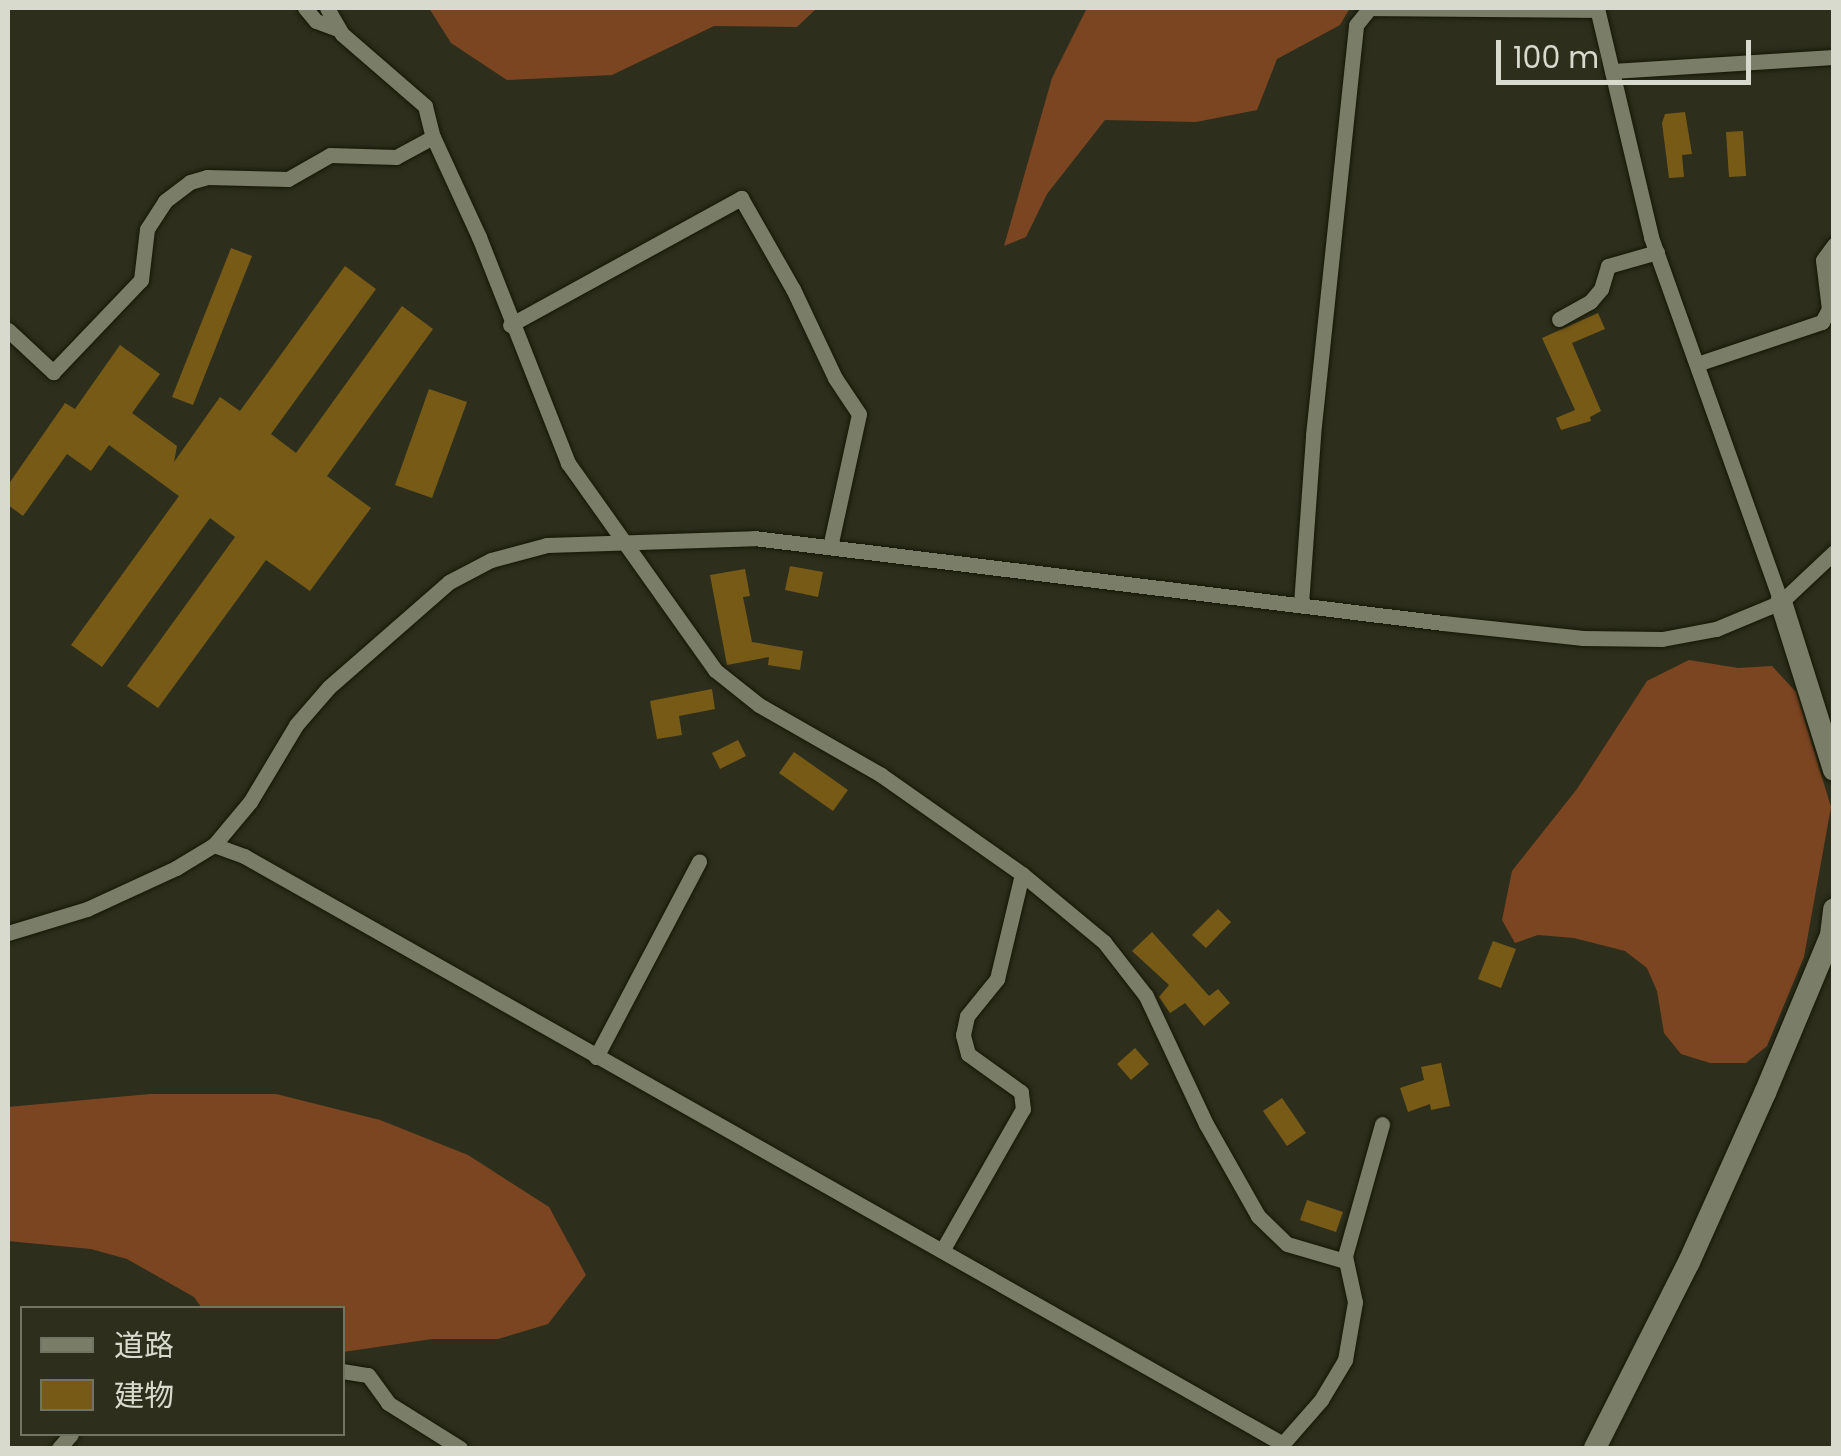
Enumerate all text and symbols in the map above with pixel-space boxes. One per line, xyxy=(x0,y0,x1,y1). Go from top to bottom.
scale bar xyxy=(1501,20,1756,82)
text: 100 m xyxy=(1513,36,1599,79)
legend xyxy=(20,1306,345,1436)
text: 道路 xyxy=(114,1324,174,1367)
text: 建物 xyxy=(114,1374,174,1417)

